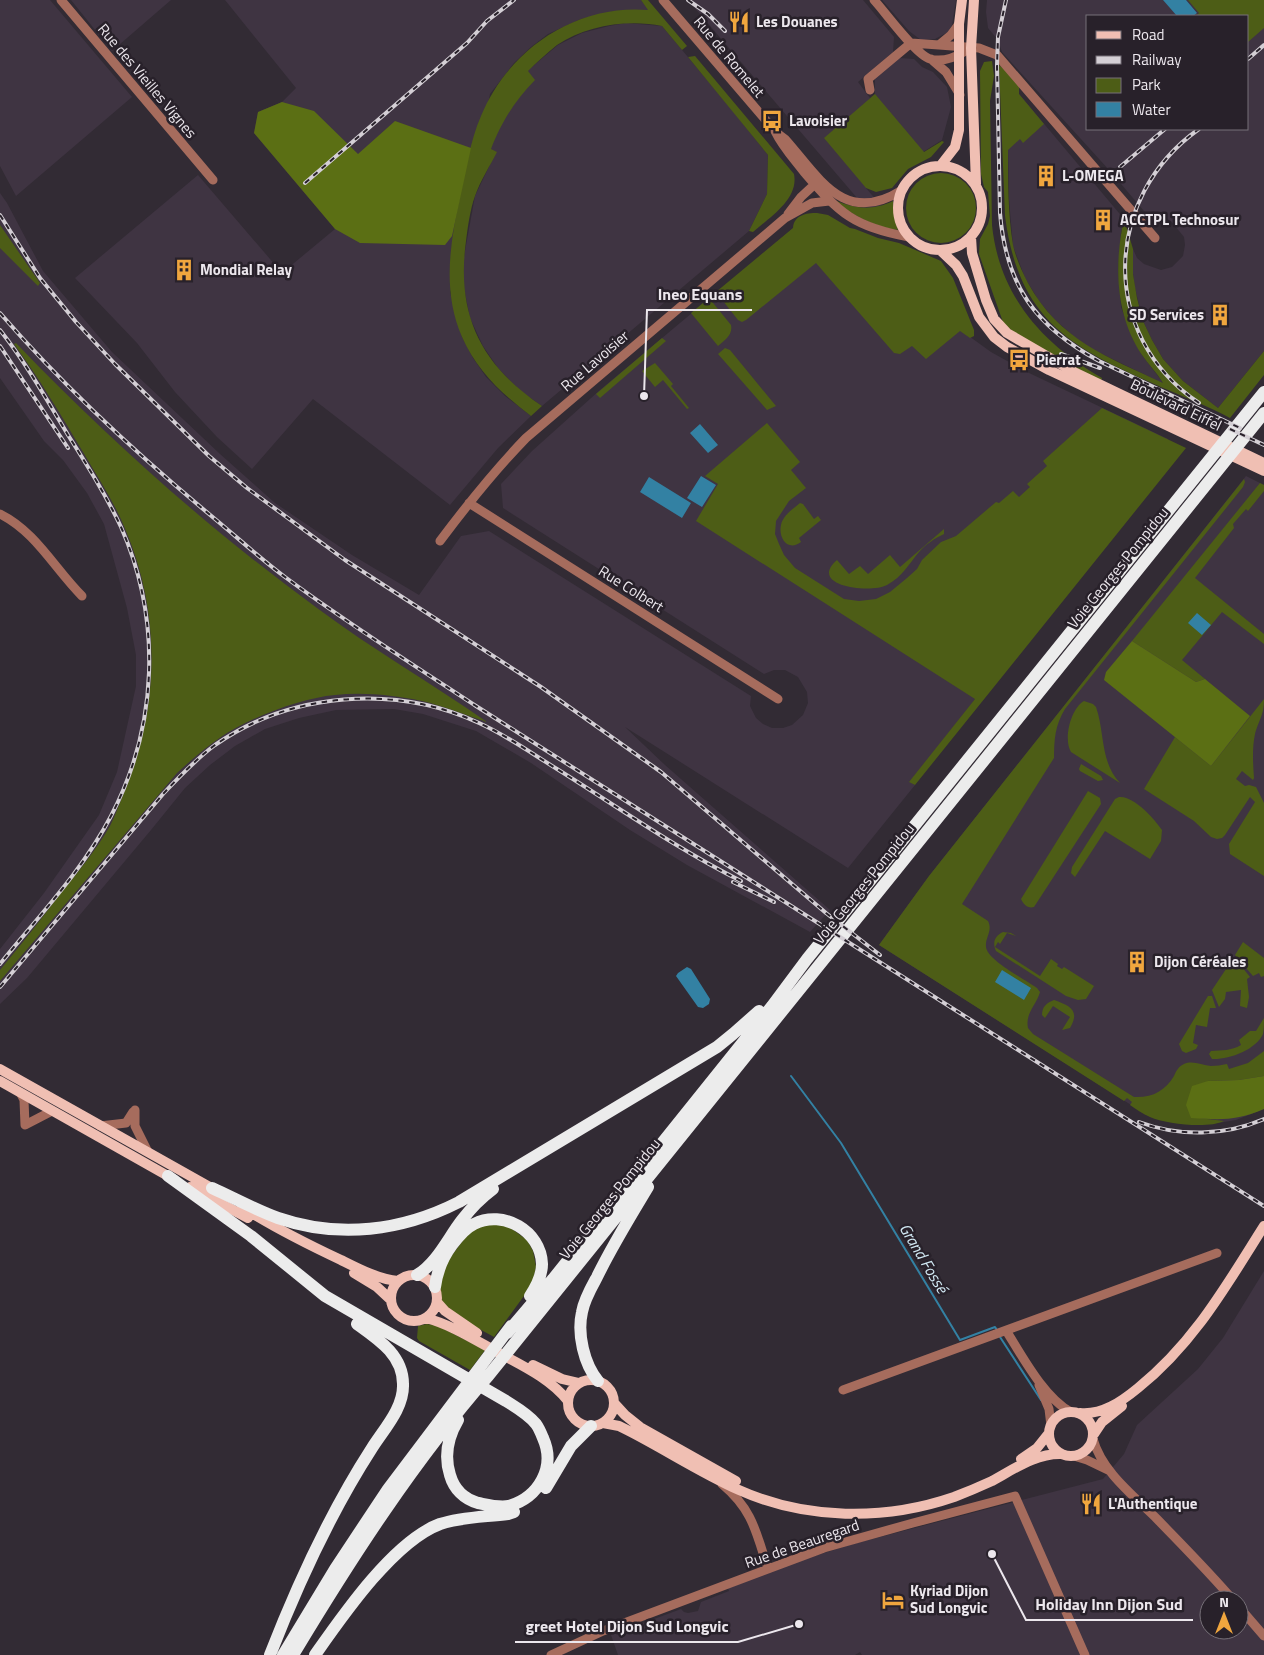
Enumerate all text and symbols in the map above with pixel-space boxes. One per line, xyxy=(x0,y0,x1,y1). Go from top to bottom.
restaurant icon: Les Douanes xyxy=(726,9,752,35)
place label: Les Douanes xyxy=(756,10,838,33)
street label: Rue de Romelet xyxy=(688,11,771,103)
legend xyxy=(1086,15,1249,130)
street label: Rue des Vieilles Vignes xyxy=(92,18,202,143)
text: Road xyxy=(1132,23,1164,46)
text: Railway xyxy=(1132,48,1182,71)
text: Park xyxy=(1132,73,1161,96)
text: Water xyxy=(1132,98,1171,121)
bus stop icon: Lavoisier xyxy=(759,108,785,134)
place label: Lavoisier xyxy=(789,109,847,132)
building icon: L-OMEGA xyxy=(1033,163,1059,189)
place label: L-OMEGA xyxy=(1062,164,1124,187)
building icon: ACCTPL Technosur xyxy=(1090,207,1116,233)
place label: ACCTPL Technosur xyxy=(1120,208,1239,231)
building icon: Mondial Relay xyxy=(171,257,197,283)
place label: Mondial Relay xyxy=(200,258,293,281)
callout: Ineo Equans xyxy=(647,279,752,310)
text: Ineo Equans xyxy=(658,282,742,306)
building icon: SD Services xyxy=(1207,302,1233,328)
place label: SD Services xyxy=(1129,303,1204,326)
street label: Rue Lavoisier xyxy=(555,324,634,397)
bus stop icon: Pierrat xyxy=(1006,347,1032,373)
place label: Pierrat xyxy=(1036,348,1081,371)
street label: Boulevard Eiffel xyxy=(1127,372,1226,437)
street label: Voie Georges Pompidou xyxy=(1061,502,1174,633)
street label: Rue Colbert xyxy=(594,559,669,618)
street label: Voie Georges Pompidou xyxy=(807,818,920,949)
building icon: Dijon Céréales xyxy=(1124,949,1150,975)
place label: Dijon Céréales xyxy=(1154,950,1246,973)
street label: Voie Georges Pompidou xyxy=(553,1133,666,1264)
water label: Grand Fossé xyxy=(894,1218,955,1299)
restaurant icon: L'Authentique xyxy=(1078,1491,1104,1517)
place label: L'Authentique xyxy=(1108,1492,1198,1515)
street label: Rue de Beauregard xyxy=(741,1513,862,1574)
place label: Kyriad Dijon Sud Longvic xyxy=(910,1579,988,1619)
hotel icon: Kyriad Dijon Sud Longvic xyxy=(880,1587,906,1613)
callout: Holiday Inn Dijon Sud xyxy=(1026,1589,1193,1620)
north arrow xyxy=(1199,1590,1249,1640)
text: N xyxy=(1219,1591,1229,1612)
text: Holiday Inn Dijon Sud xyxy=(1035,1592,1183,1616)
callout: greet Hotel Dijon Sud Longvic xyxy=(515,1611,738,1642)
text: greet Hotel Dijon Sud Longvic xyxy=(525,1614,729,1638)

